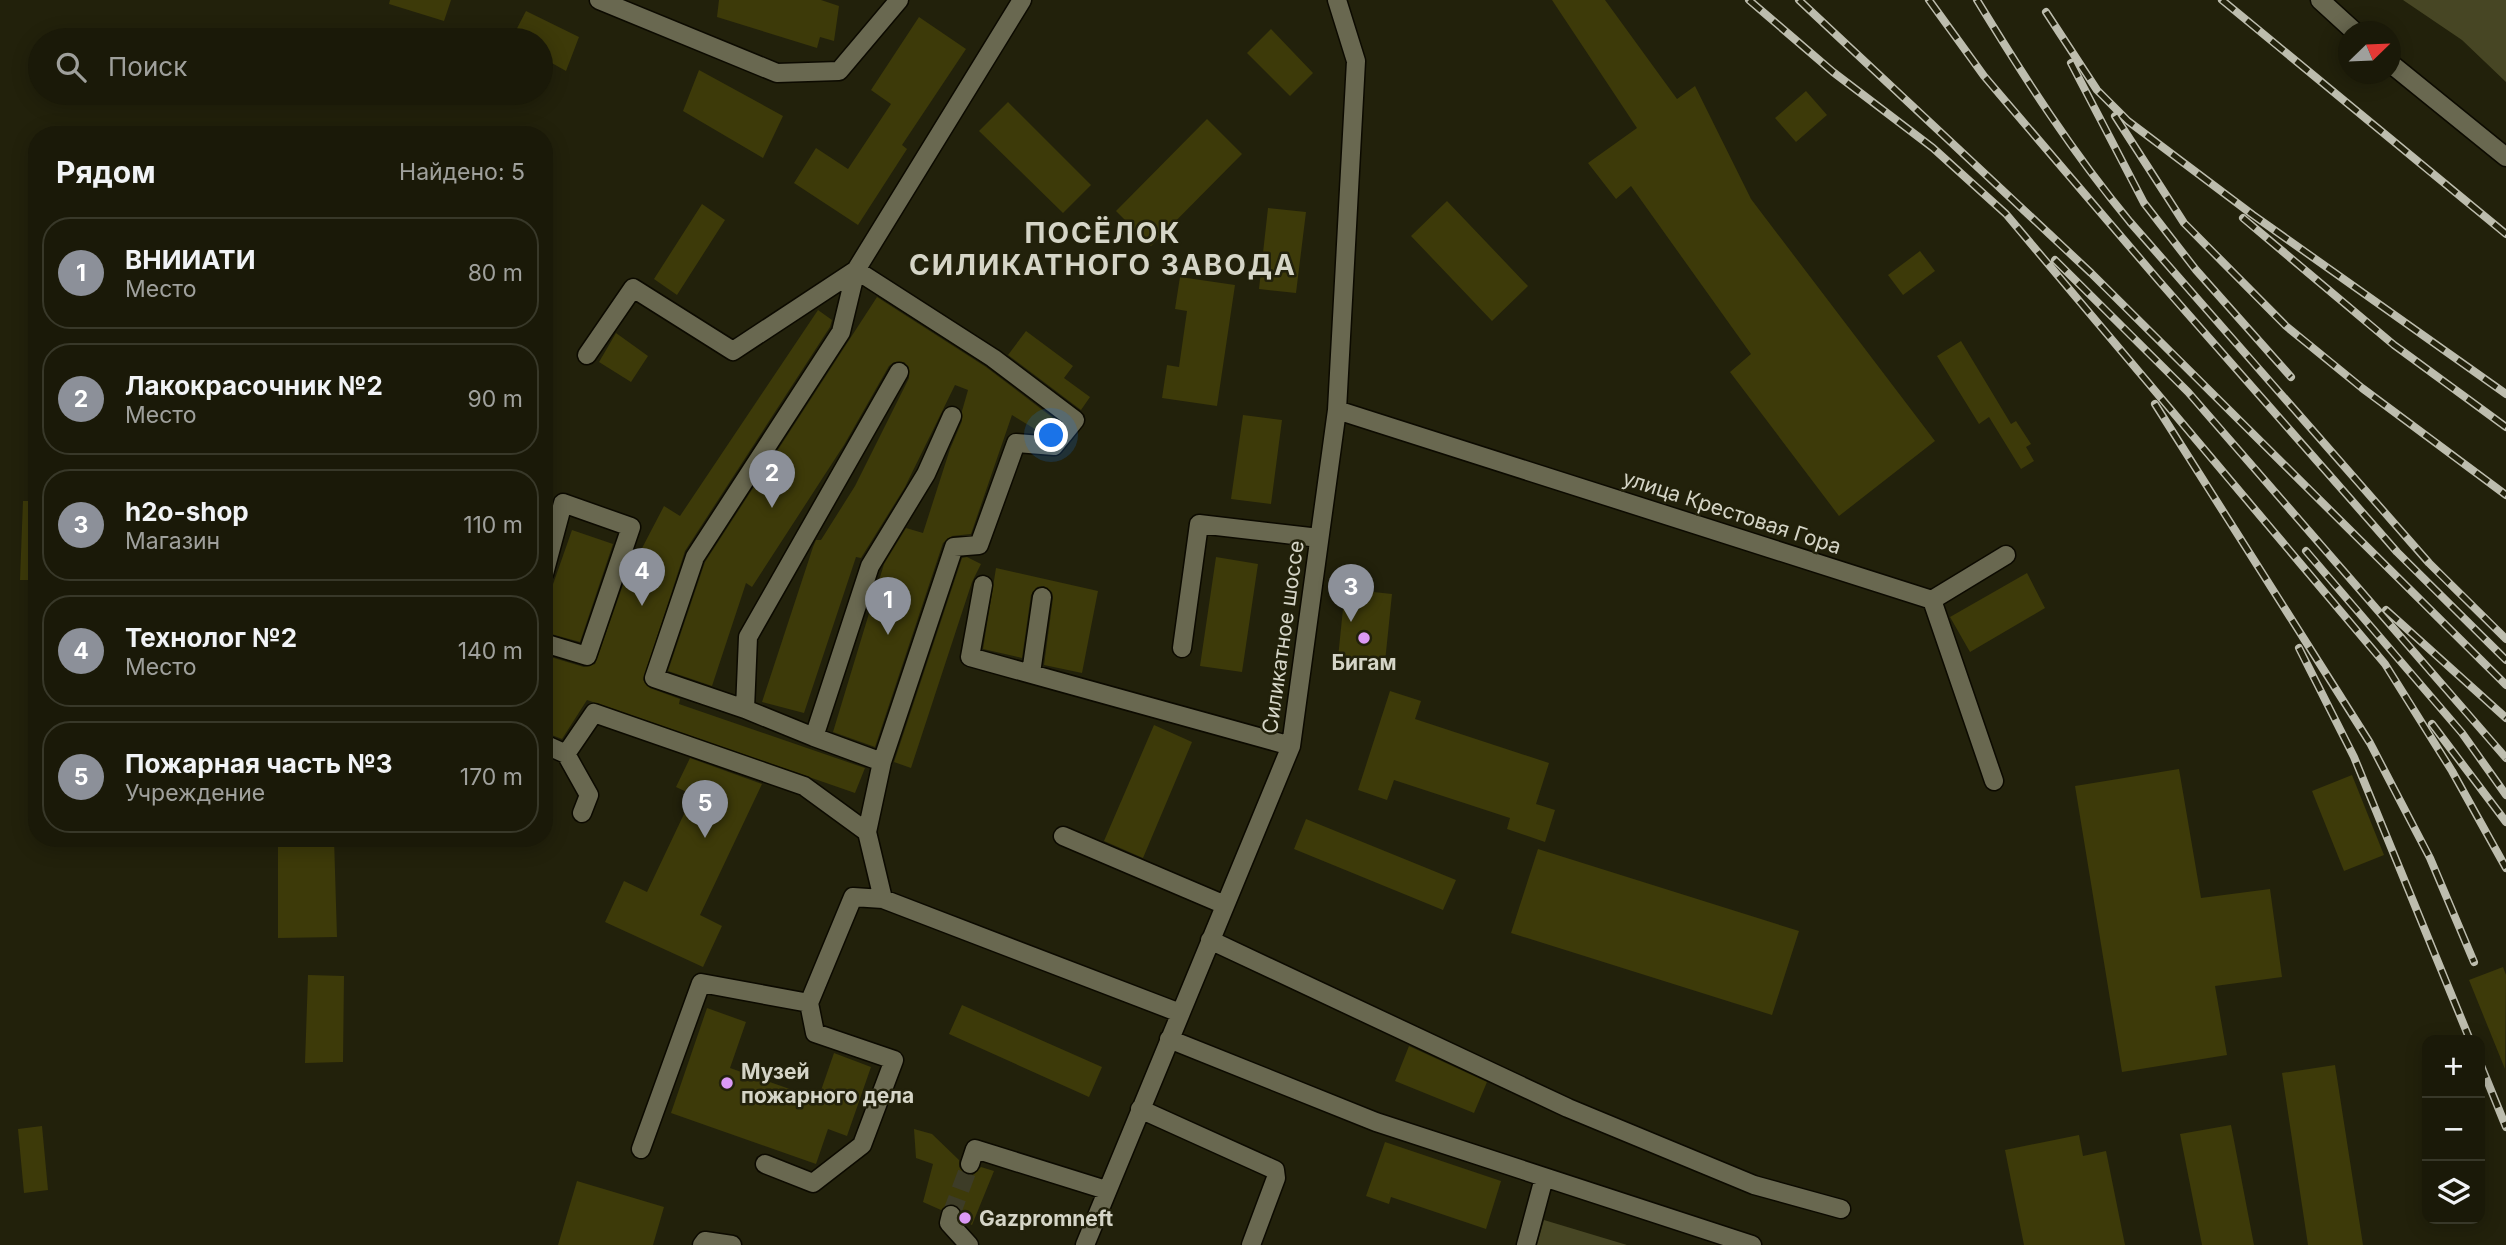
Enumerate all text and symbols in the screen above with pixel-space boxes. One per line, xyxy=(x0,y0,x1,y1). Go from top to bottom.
north arrow xyxy=(2338,21,2401,84)
search box xyxy=(28,28,553,105)
icon: search xyxy=(52,48,90,86)
text: Поиск xyxy=(108,51,187,82)
text: Рядом xyxy=(56,154,156,190)
text: Найдено: 5 xyxy=(399,158,525,186)
district label: ПОСЁЛОК СИЛИКАТНОГО ЗАВОДА xyxy=(909,216,1297,282)
text: ВНИИАТИ xyxy=(125,244,256,275)
text: 1 xyxy=(76,259,86,287)
text: 80 m xyxy=(468,259,523,287)
text: Место xyxy=(125,275,196,303)
text: Лакокрасочник №2 xyxy=(125,370,383,401)
text: 2 xyxy=(74,385,88,413)
text: 90 m xyxy=(468,385,523,413)
text: Место xyxy=(125,401,196,429)
your location xyxy=(1034,418,1068,452)
pin: 2 xyxy=(749,450,795,508)
street label: улица Крестовая Гора xyxy=(1620,465,1844,559)
text: h2o-shop xyxy=(125,496,249,527)
text: 3 xyxy=(74,511,88,539)
text: 110 m xyxy=(463,511,523,539)
text: Магазин xyxy=(125,527,220,555)
street label: Силикатное шоссе xyxy=(1257,539,1309,735)
pin: 4 xyxy=(619,548,665,606)
pin: 3 xyxy=(1328,564,1374,622)
pin: 1 xyxy=(865,577,911,635)
text: Технолог №2 xyxy=(125,622,297,653)
marker: Бигам xyxy=(1356,630,1372,646)
text: 4 xyxy=(73,637,89,665)
text: 140 m xyxy=(458,637,523,665)
place label: Бигам xyxy=(1331,650,1397,675)
text: Место xyxy=(125,653,196,681)
text: Пожарная часть №3 xyxy=(125,748,393,779)
text: 5 xyxy=(74,763,88,791)
text: 170 m xyxy=(460,763,523,791)
text: Учреждение xyxy=(125,779,265,807)
pin: 5 xyxy=(682,780,728,838)
map controls xyxy=(2422,1035,2485,1224)
button: + xyxy=(2422,1035,2485,1098)
place label: Музей пожарного дела xyxy=(741,1059,914,1108)
marker: Музей пожарного дела xyxy=(719,1075,735,1091)
button: − xyxy=(2422,1098,2485,1161)
button: layers xyxy=(2422,1161,2485,1224)
place label: Gazpromneft xyxy=(979,1206,1113,1231)
marker: Gazpromneft xyxy=(957,1210,973,1226)

